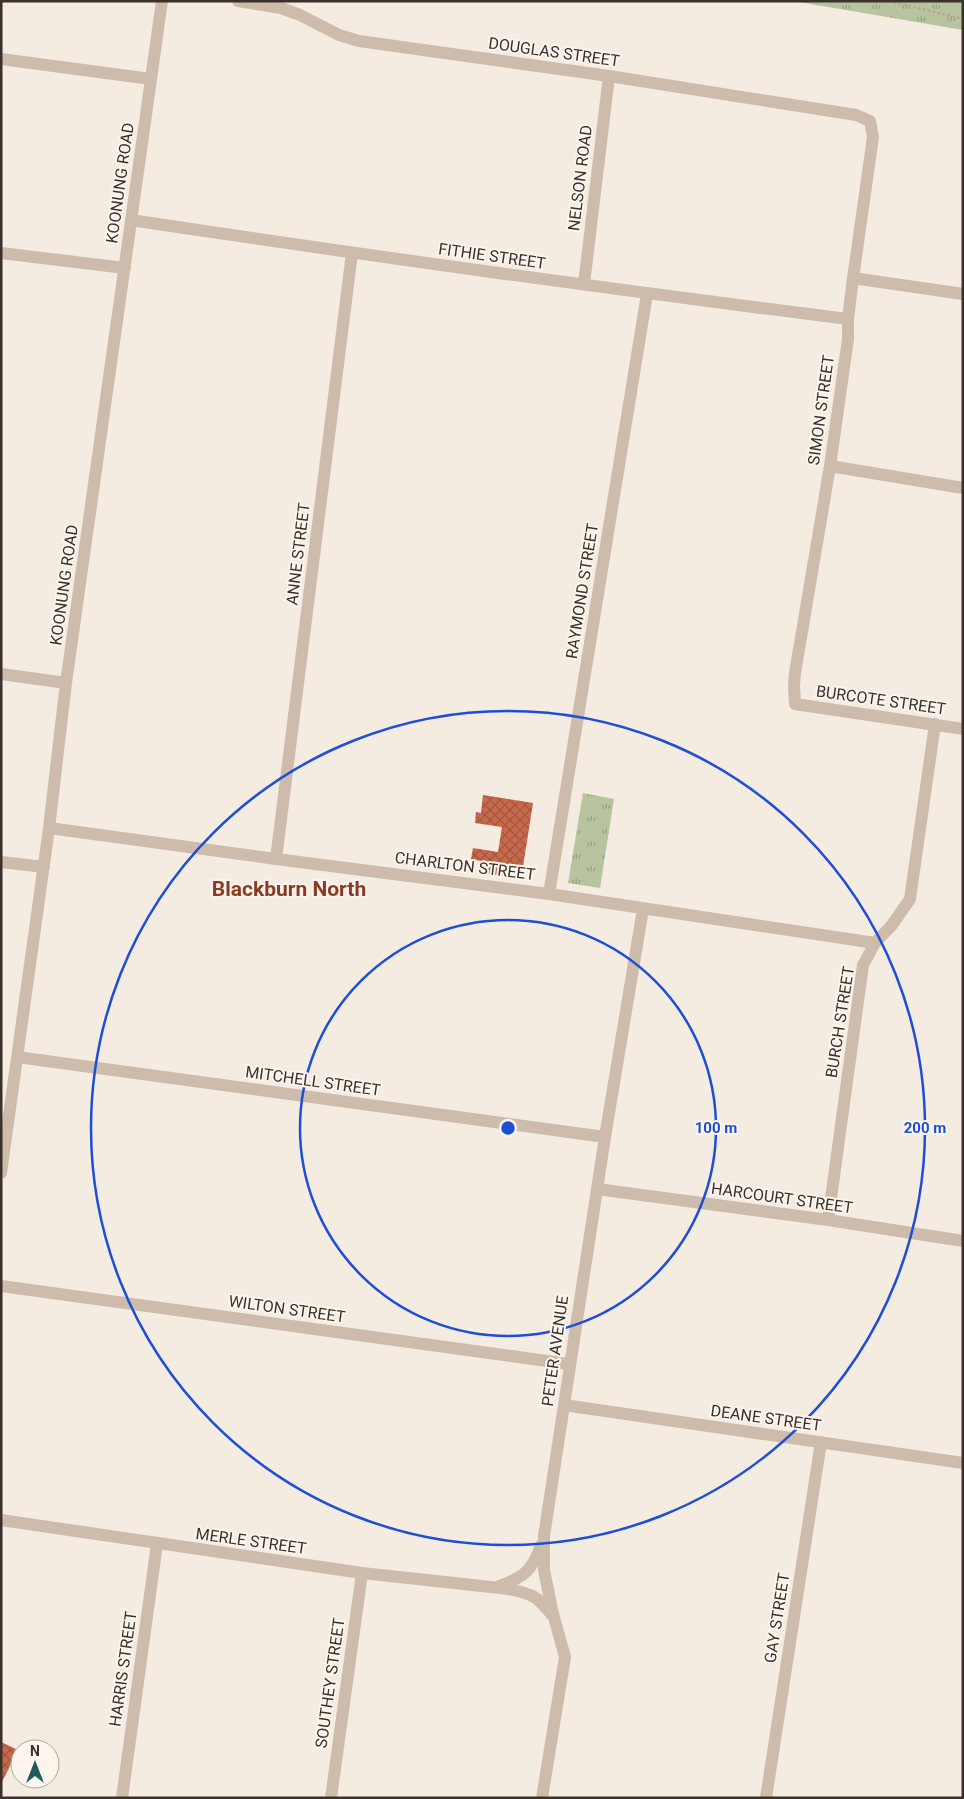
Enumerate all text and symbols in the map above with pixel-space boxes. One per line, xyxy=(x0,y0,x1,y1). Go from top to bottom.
street label: DOUGLAS STREET xyxy=(487,33,621,71)
street label: KOONUNG ROAD xyxy=(102,122,138,244)
street label: NELSON ROAD xyxy=(564,124,596,232)
street label: FITHIE STREET xyxy=(437,239,547,273)
street label: SIMON STREET xyxy=(804,353,838,466)
street label: ANNE STREET xyxy=(282,501,314,606)
street label: RAYMOND STREET xyxy=(562,521,602,660)
street label: KOONUNG ROAD xyxy=(46,524,82,646)
street label: BURCOTE STREET xyxy=(815,681,948,719)
street label: CHARLTON STREET xyxy=(394,848,537,884)
district label: Blackburn North xyxy=(212,877,366,901)
street label: BURCH STREET xyxy=(822,964,858,1079)
street label: MITCHELL STREET xyxy=(244,1062,382,1100)
centre of rings xyxy=(499,1119,517,1137)
text: 100 m xyxy=(695,1119,737,1137)
text: 200 m xyxy=(904,1119,946,1137)
street label: HARCOURT STREET xyxy=(710,1179,855,1217)
street label: WILTON STREET xyxy=(227,1291,347,1327)
street label: PETER AVENUE xyxy=(538,1294,572,1408)
street label: DEANE STREET xyxy=(710,1401,823,1435)
street label: MERLE STREET xyxy=(195,1524,308,1558)
street label: GAY STREET xyxy=(761,1571,794,1664)
street label: HARRIS STREET xyxy=(105,1610,141,1728)
street label: SOUTHEY STREET xyxy=(311,1616,349,1749)
north arrow xyxy=(10,1739,60,1789)
text: N xyxy=(30,1743,40,1759)

